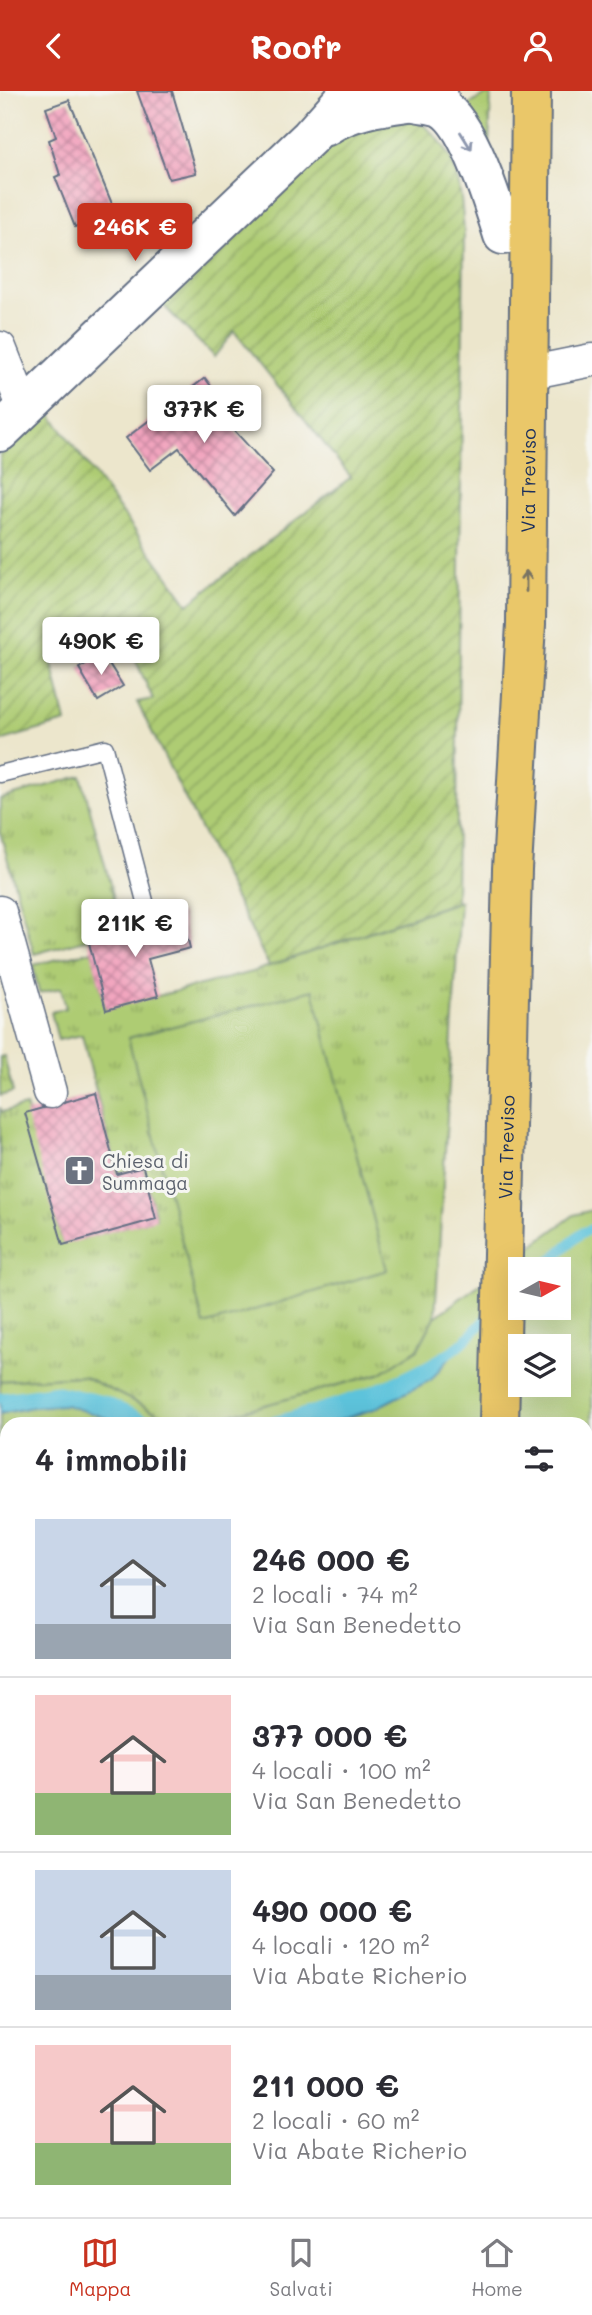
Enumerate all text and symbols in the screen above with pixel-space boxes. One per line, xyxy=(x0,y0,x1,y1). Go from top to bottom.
text: Roofr xyxy=(250,25,342,67)
icon: back xyxy=(35,27,73,65)
icon: person xyxy=(519,27,557,65)
one-way arrow xyxy=(460,130,474,150)
pin: 246K € xyxy=(78,204,192,263)
text: 246K € xyxy=(93,211,177,241)
pin: 377K € xyxy=(147,385,261,445)
text: 377K € xyxy=(163,393,245,423)
street label: Via Treviso xyxy=(514,428,540,533)
one-way arrow xyxy=(519,570,533,593)
pin: 490K € xyxy=(44,617,158,677)
text: 490K € xyxy=(58,625,144,655)
pin: 211K € xyxy=(78,899,192,959)
text: 211K € xyxy=(97,907,173,937)
street label: Via Treviso xyxy=(492,1095,519,1200)
place label: Chiesa di Summaga xyxy=(102,1148,189,1195)
church icon: Chiesa di Summaga xyxy=(62,1154,96,1188)
north arrow xyxy=(508,1257,570,1319)
map controls xyxy=(508,1257,571,1397)
button: layers xyxy=(508,1334,571,1397)
text: 4 immobili xyxy=(35,1439,188,1479)
icon: filters xyxy=(520,1440,558,1478)
text: 246 000 € xyxy=(252,1539,410,1579)
icon: home xyxy=(91,1547,175,1631)
text: 2 locali · 74 m² xyxy=(252,1579,418,1609)
text: Via San Benedetto xyxy=(252,1609,461,1639)
text: 377 000 € xyxy=(252,1715,407,1755)
icon: home xyxy=(91,1723,175,1807)
text: 4 locali · 100 m² xyxy=(252,1755,431,1785)
text: Via San Benedetto xyxy=(252,1785,461,1815)
text: 490 000 € xyxy=(252,1890,412,1930)
icon: home xyxy=(91,1898,175,1982)
text: 4 locali · 120 m² xyxy=(252,1930,429,1960)
text: Via Abate Richerio xyxy=(252,1960,467,1990)
text: 211 000 € xyxy=(252,2065,399,2105)
icon: home xyxy=(91,2073,175,2157)
text: 2 locali · 60 m² xyxy=(252,2105,419,2135)
text: Via Abate Richerio xyxy=(252,2135,467,2165)
tab: Mappa xyxy=(69,2234,131,2301)
tab: Salvati xyxy=(270,2234,333,2301)
tab: Home xyxy=(471,2234,523,2301)

